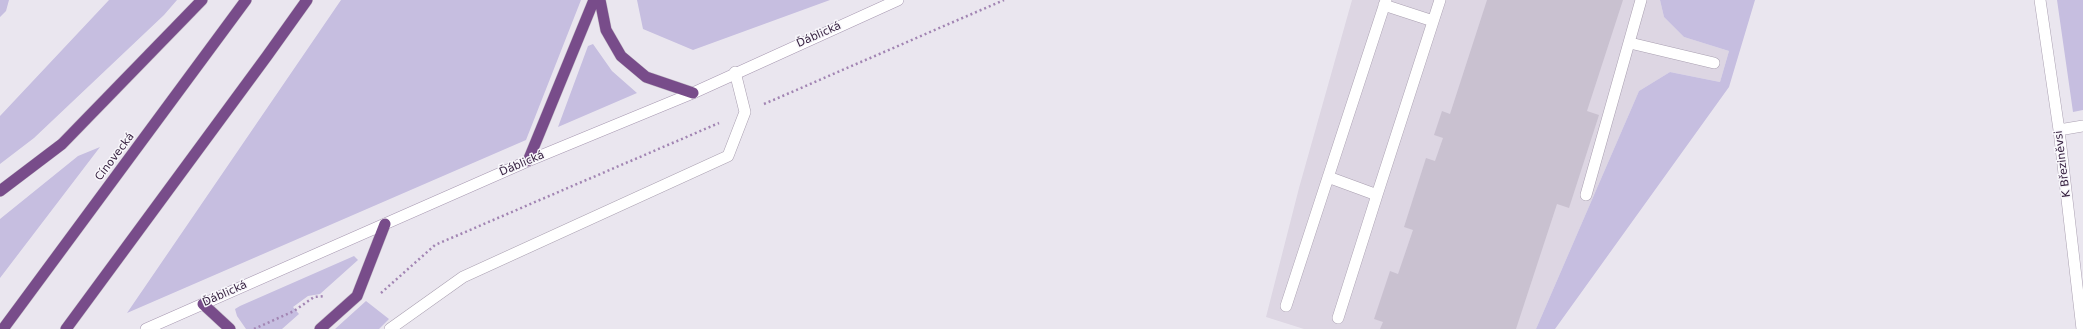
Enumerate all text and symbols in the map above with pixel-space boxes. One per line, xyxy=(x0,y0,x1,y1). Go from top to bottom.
street label: Ďáblická xyxy=(795,19,843,51)
street label: Cínovecká xyxy=(93,130,137,184)
street label: K Březiněvsi xyxy=(2052,130,2074,198)
street label: Ďáblická xyxy=(498,149,546,179)
street label: Ďáblická xyxy=(201,278,249,310)

